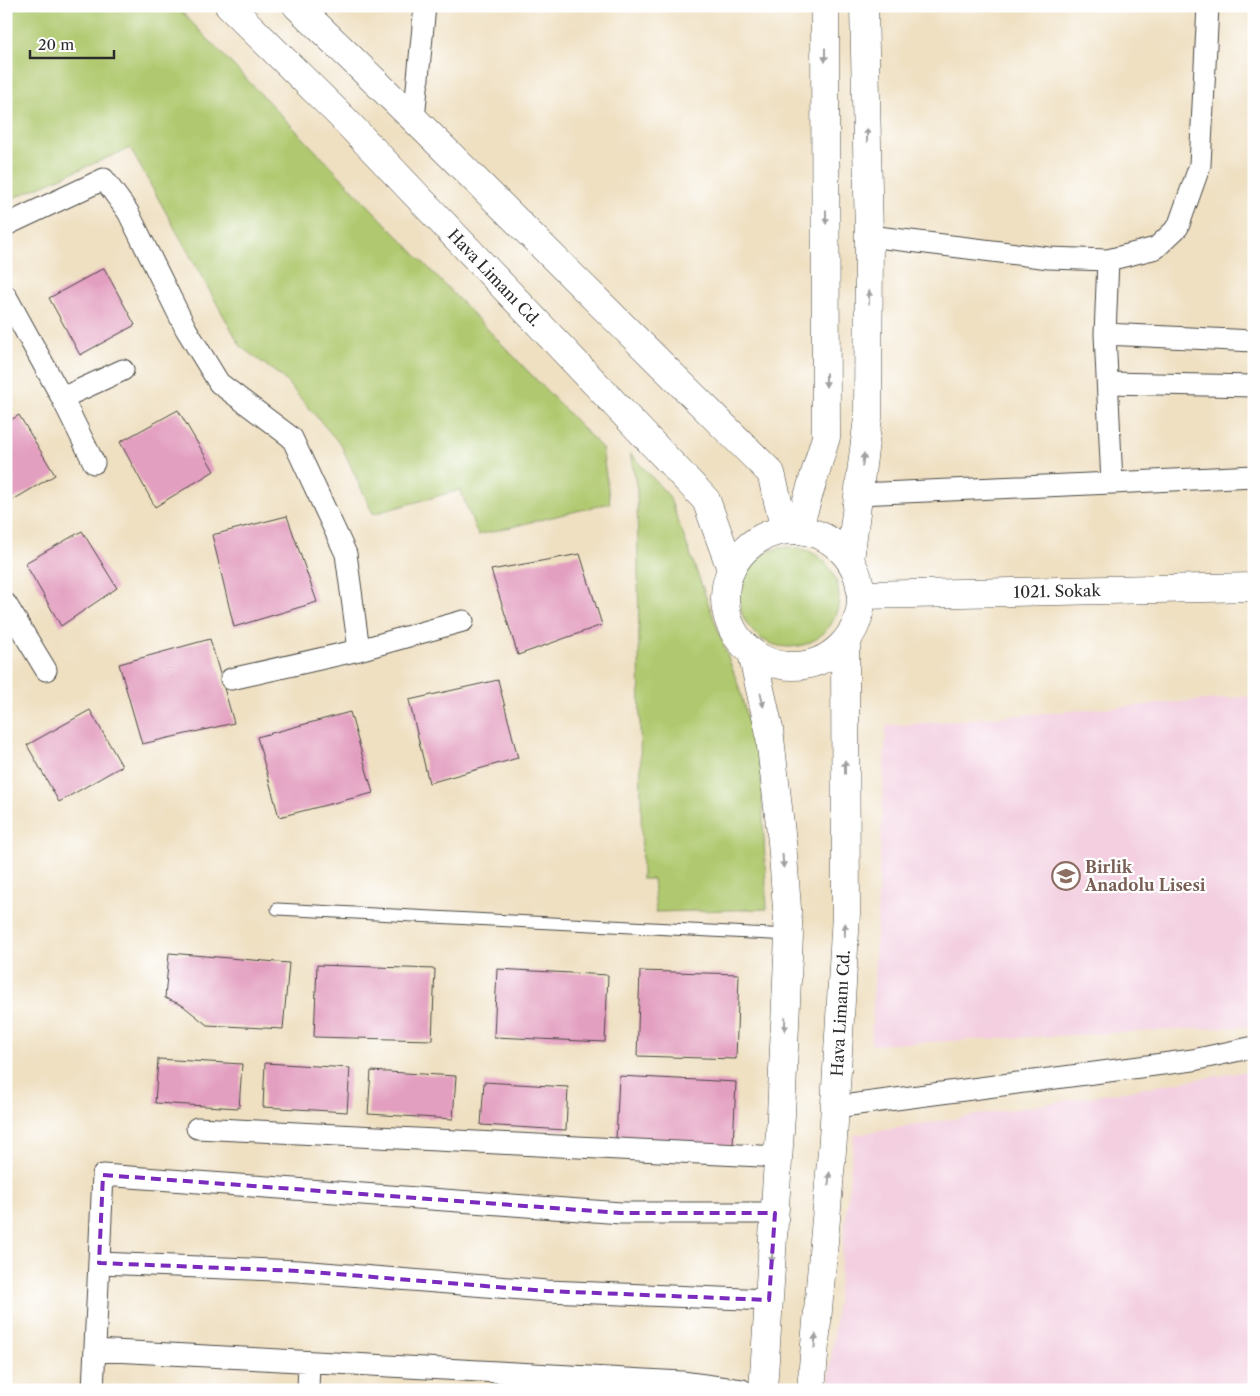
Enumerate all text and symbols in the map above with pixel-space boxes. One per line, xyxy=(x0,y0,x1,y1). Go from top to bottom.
scale bar xyxy=(30,28,114,60)
text: 20 m xyxy=(38,35,74,54)
one-way arrow xyxy=(821,47,829,63)
one-way arrow xyxy=(863,127,871,143)
one-way arrow xyxy=(822,210,830,226)
street label: Hava Limanı Cd. xyxy=(444,225,546,330)
one-way arrow xyxy=(865,289,873,305)
one-way arrow xyxy=(822,372,830,388)
one-way arrow xyxy=(859,451,867,467)
street label: 1021. Sokak xyxy=(1013,580,1102,602)
one-way arrow xyxy=(759,693,767,709)
one-way arrow xyxy=(841,759,849,775)
one-way arrow xyxy=(780,854,788,870)
place label: Birlik Anadolu Lisesi xyxy=(1084,857,1206,895)
school or university icon: Birlik Anadolu Lisesi xyxy=(1051,861,1081,891)
one-way arrow xyxy=(841,922,849,938)
street label: Hava Limanı Cd. xyxy=(827,949,854,1077)
one-way arrow xyxy=(781,1016,789,1032)
one-way arrow xyxy=(826,1171,834,1187)
one-way arrow xyxy=(767,1248,775,1264)
one-way arrow xyxy=(811,1333,819,1349)

